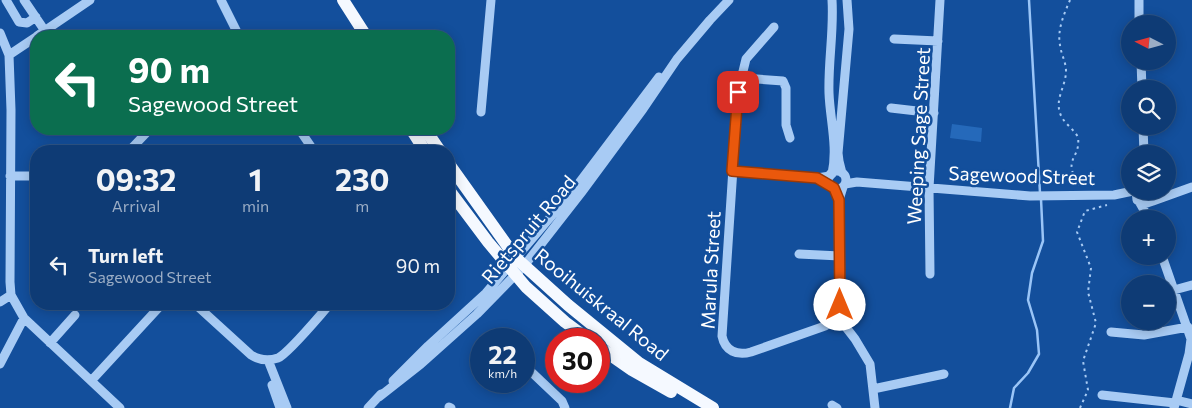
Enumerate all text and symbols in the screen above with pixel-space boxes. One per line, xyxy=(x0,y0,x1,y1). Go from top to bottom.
north arrow xyxy=(1121,15,1176,70)
map controls xyxy=(1121,15,1176,330)
text: 90 m xyxy=(128,47,210,90)
street label: Weeping Sage Street xyxy=(902,47,934,225)
icon: left xyxy=(45,50,110,115)
pin xyxy=(717,71,759,113)
icon: arrive xyxy=(724,78,752,106)
button: search xyxy=(1121,80,1176,135)
text: Sagewood Street xyxy=(128,90,298,117)
button: layers xyxy=(1121,145,1176,200)
text: 09:32 xyxy=(96,160,176,197)
text: 1 xyxy=(249,160,262,197)
text: 230 xyxy=(335,160,389,197)
street label: Sagewood Street xyxy=(948,161,1096,189)
street label: Rietspruit Road xyxy=(476,170,580,288)
text: Arrival xyxy=(112,196,160,215)
text: min xyxy=(242,196,269,215)
text: m xyxy=(355,196,369,215)
street label: Marula Street xyxy=(695,210,725,330)
button: + xyxy=(1121,210,1176,265)
street label: Rooihuiskraal Road xyxy=(531,243,673,365)
text: Turn left xyxy=(88,244,163,267)
icon: left xyxy=(45,251,73,279)
text: 90 m xyxy=(396,254,440,277)
text: Sagewood Street xyxy=(88,267,212,286)
button: − xyxy=(1121,275,1176,330)
position arrow xyxy=(813,278,865,330)
speed limit sign: 30 xyxy=(545,328,610,393)
text: 22 xyxy=(488,339,517,369)
text: km/h xyxy=(488,366,517,380)

